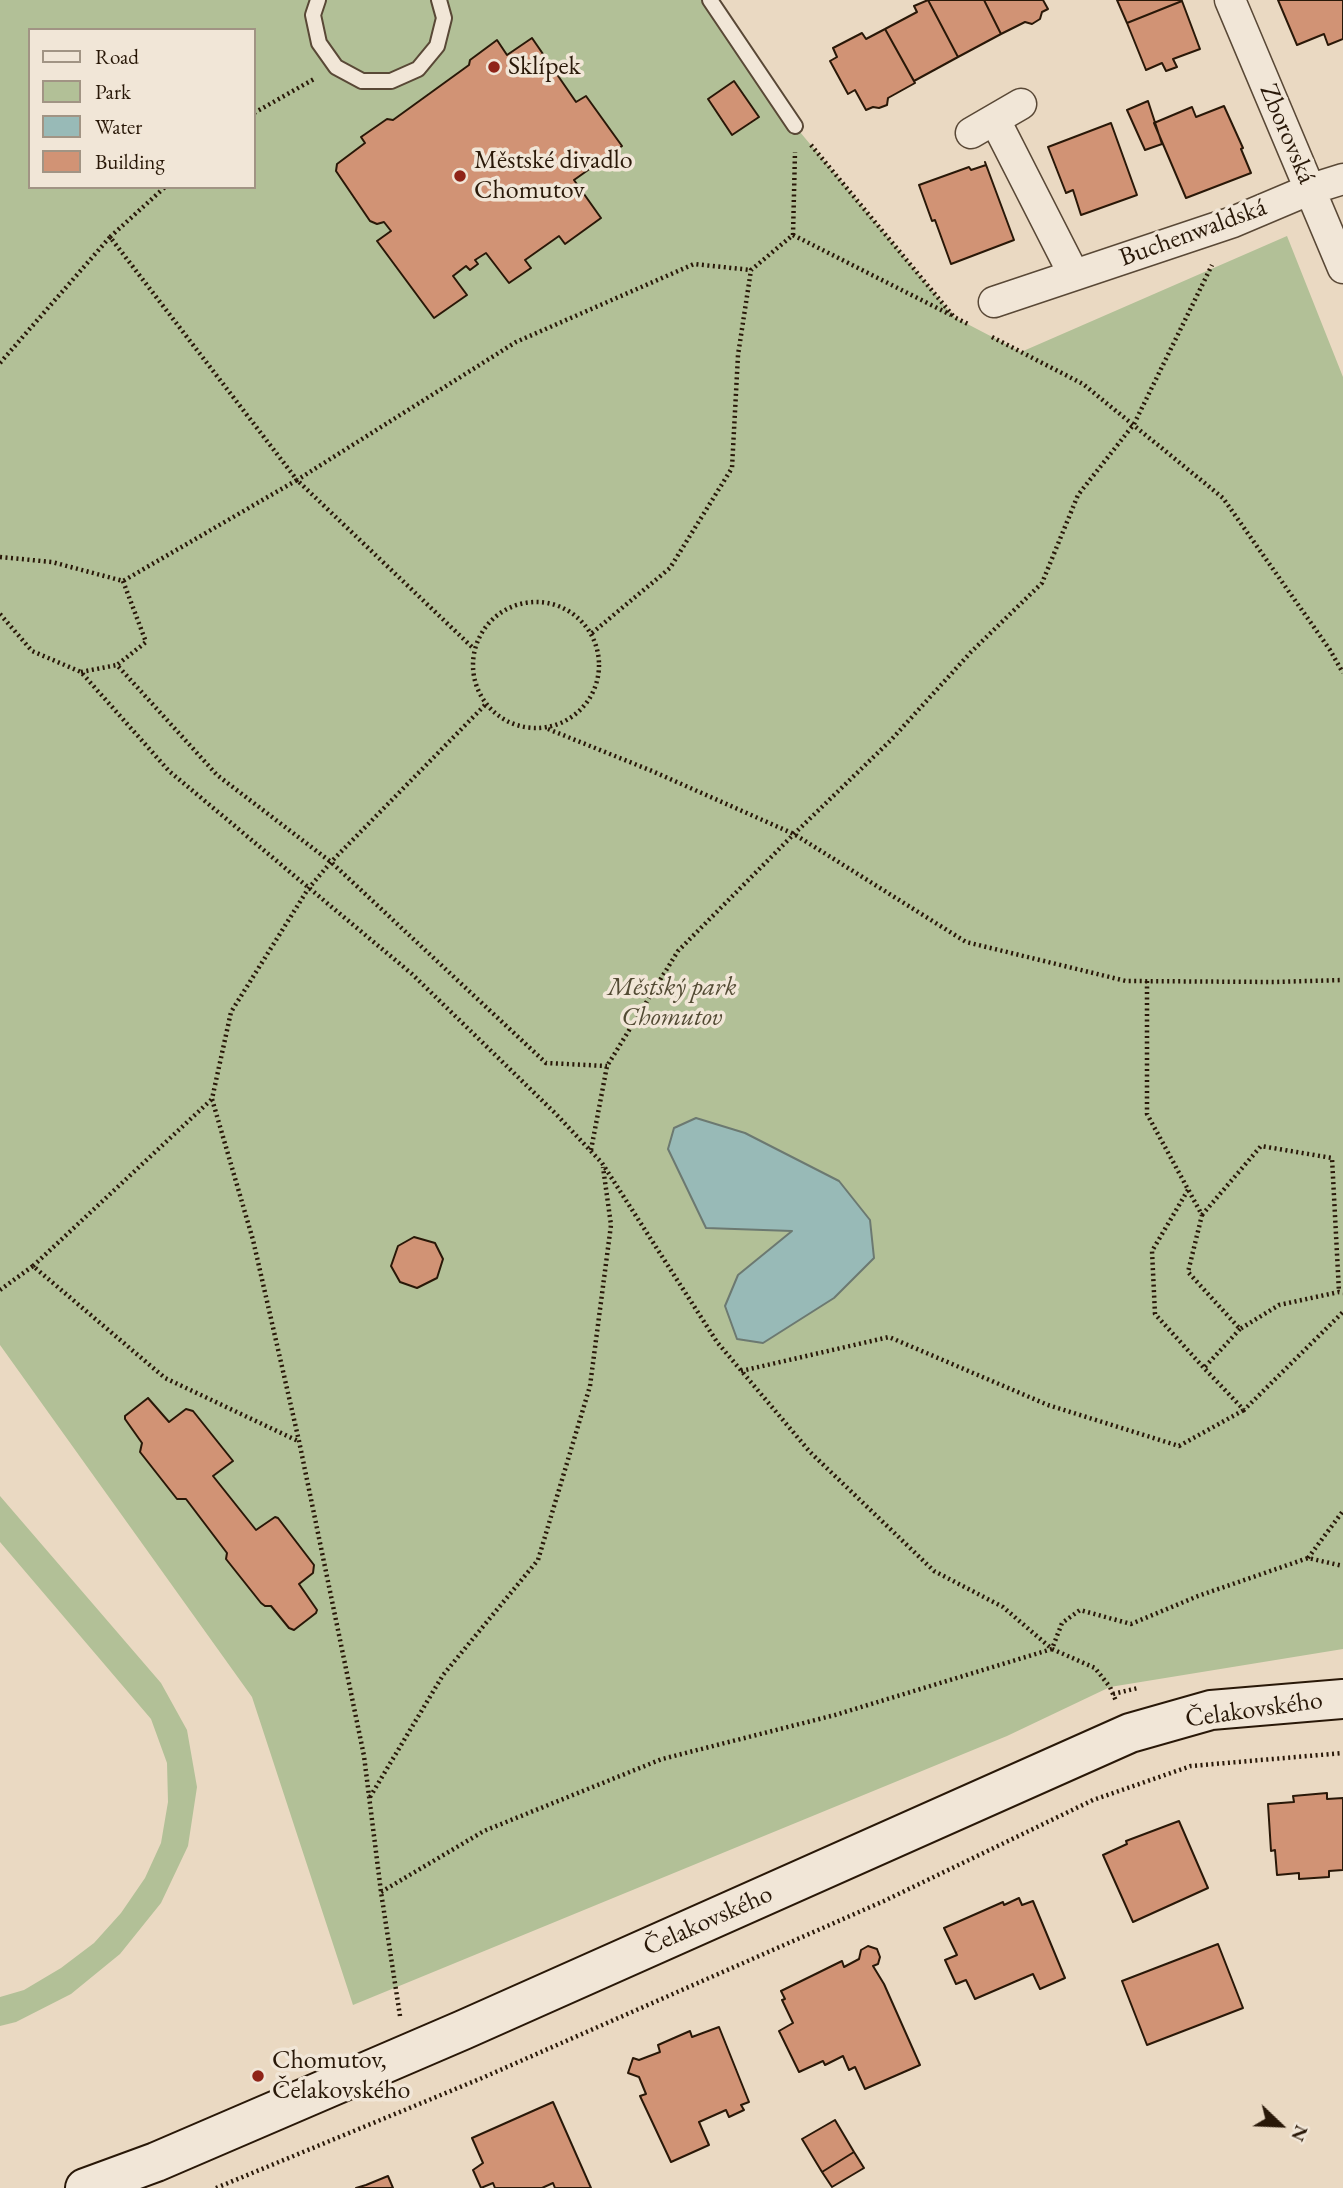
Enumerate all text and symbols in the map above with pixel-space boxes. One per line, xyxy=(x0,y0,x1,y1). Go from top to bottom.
legend xyxy=(28,28,256,189)
text: Road xyxy=(95,43,139,70)
place label: Sklípek xyxy=(508,51,581,83)
marker: Sklípek xyxy=(486,59,502,75)
text: Park xyxy=(95,78,131,105)
street label: Zborovská xyxy=(1252,79,1322,189)
text: Water xyxy=(95,113,142,140)
place label: Městské divadlo Chomutov xyxy=(474,145,633,206)
text: Building xyxy=(95,148,165,175)
marker: Městské divadlo Chomutov xyxy=(452,168,468,184)
street label: Buchenwaldská xyxy=(1115,192,1271,274)
park label: Městský park Chomutov xyxy=(607,972,737,1034)
street label: Čelakovského xyxy=(1183,1685,1325,1735)
street label: Čelakovského xyxy=(638,1879,778,1963)
place label: Chomutov, Čelakovského xyxy=(272,2045,410,2106)
marker: Chomutov, Čelakovského xyxy=(250,2068,266,2084)
north arrow xyxy=(1245,2090,1315,2160)
text: N xyxy=(1285,2121,1314,2145)

